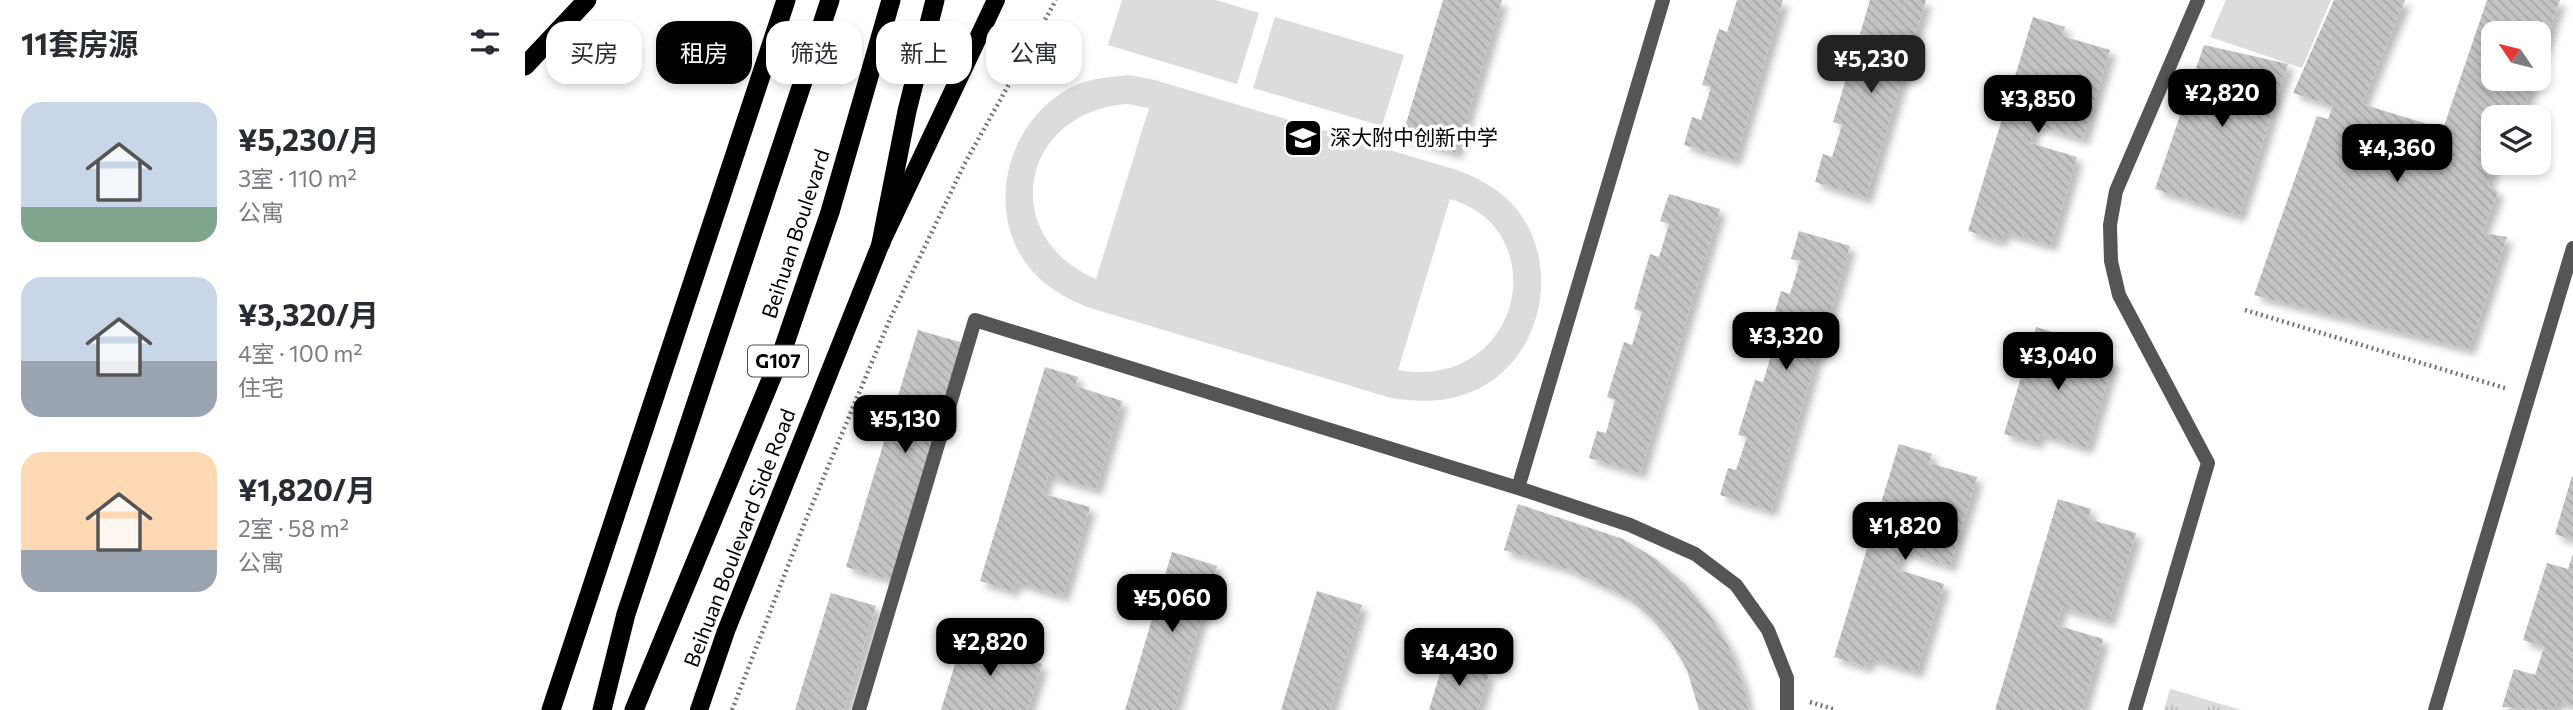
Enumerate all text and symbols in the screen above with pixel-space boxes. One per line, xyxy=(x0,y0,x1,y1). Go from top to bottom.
chip: 买房 xyxy=(546,21,642,84)
chip: 租房 xyxy=(656,21,752,84)
chip: 筛选 xyxy=(766,21,862,84)
chip: 新上 xyxy=(876,21,972,84)
chip: 公寓 xyxy=(986,21,1082,84)
north arrow xyxy=(2481,21,2551,91)
map controls xyxy=(2481,21,2551,175)
icon: filters xyxy=(466,23,504,61)
text: 11套房源 xyxy=(21,24,138,61)
pin: ¥5,230 xyxy=(1814,36,1928,95)
text: ¥5,230 xyxy=(1833,44,1909,72)
pin: ¥2,820 xyxy=(2165,69,2279,129)
pin: ¥3,850 xyxy=(1981,76,2095,135)
text: ¥2,820 xyxy=(2184,78,2260,106)
text: ¥3,850 xyxy=(2000,84,2076,112)
button: layers xyxy=(2481,105,2551,175)
school or university icon: 深大附中创新中学 xyxy=(1282,117,1324,159)
text: ¥5,230/月 xyxy=(238,120,380,157)
place label: 深大附中创新中学 xyxy=(1330,124,1498,149)
pin: ¥4,360 xyxy=(2340,124,2454,184)
icon: home xyxy=(77,130,161,214)
text: ¥4,360 xyxy=(2358,133,2436,161)
street label: Beihuan Boulevard xyxy=(755,146,834,321)
text: 3室 · 110 m² xyxy=(238,164,357,192)
text: 公寓 xyxy=(238,198,284,226)
text: ¥3,320/月 xyxy=(238,295,379,332)
icon: home xyxy=(77,305,161,389)
pin: ¥3,320 xyxy=(1729,312,1843,372)
text: ¥3,320 xyxy=(1748,321,1824,349)
pin: ¥3,040 xyxy=(2001,332,2115,392)
text: 4室 · 100 m² xyxy=(238,339,363,367)
text: ¥3,040 xyxy=(2019,341,2097,369)
road number: G107 xyxy=(748,346,808,376)
text: 住宅 xyxy=(238,373,284,401)
pin: ¥5,130 xyxy=(848,396,962,455)
text: ¥5,130 xyxy=(869,404,941,432)
street label: Beihuan Boulevard Side Road xyxy=(678,405,799,670)
text: ¥1,820/月 xyxy=(238,470,376,507)
icon: home xyxy=(77,480,161,564)
pin: ¥1,820 xyxy=(1848,503,1962,562)
text: ¥1,820 xyxy=(1869,511,1941,539)
text: 2室 · 58 m² xyxy=(238,514,349,542)
text: 公寓 xyxy=(238,548,284,576)
pin: ¥5,060 xyxy=(1115,574,1229,634)
text: ¥5,060 xyxy=(1133,583,1211,611)
pin: ¥2,820 xyxy=(933,618,1047,678)
text: ¥2,820 xyxy=(952,627,1028,655)
pin: ¥4,430 xyxy=(1402,628,1516,688)
text: ¥4,430 xyxy=(1420,637,1498,665)

